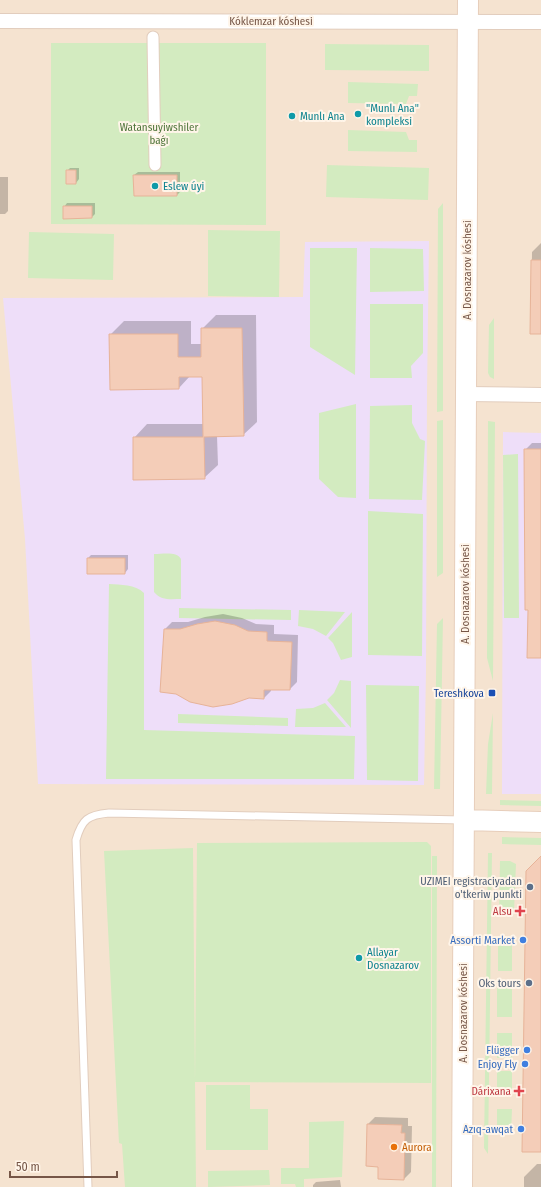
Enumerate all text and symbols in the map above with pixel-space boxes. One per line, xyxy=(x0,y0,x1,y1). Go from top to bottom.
street label: Kóklemzar kóshesi xyxy=(229,15,313,28)
place label: "Munlı Ana" kompleksi xyxy=(366,102,419,128)
marker: "Munlı Ana" kompleksi xyxy=(353,109,363,119)
place label: Munlı Ana xyxy=(300,110,345,123)
marker: Munlı Ana xyxy=(287,111,297,121)
park label: Watansuyiwshiler baǵı xyxy=(120,121,199,147)
place label: Eslew úyi xyxy=(163,180,205,193)
marker: Eslew úyi xyxy=(150,181,160,191)
street label: A. Dosnazarov kóshesi xyxy=(461,220,474,320)
street label: A. Dosnazarov kóshesi xyxy=(459,544,472,644)
place label: Tereshkova xyxy=(434,687,484,700)
marker: Tereshkova xyxy=(487,688,497,698)
place label: UZIMEI registraciyadan o'tkeriw punkti xyxy=(420,875,522,901)
marker: UZIMEI registraciyadan o'tkeriw punkti xyxy=(525,882,535,892)
place label: Alsu xyxy=(493,905,512,918)
marker: Alsu xyxy=(515,906,525,916)
place label: Assorti Market xyxy=(450,934,515,947)
marker: Assorti Market xyxy=(518,935,528,945)
place label: Allayar Dosnazarov xyxy=(367,946,419,972)
marker: Allayar Dosnazarov xyxy=(354,953,364,963)
street label: A. Dosnazarov kóshesi xyxy=(457,963,470,1063)
place label: Oks tours xyxy=(478,977,521,990)
marker: Oks tours xyxy=(524,978,534,988)
place label: Flügger xyxy=(486,1044,519,1057)
marker: Flügger xyxy=(522,1045,532,1055)
place label: Enjoy Fly xyxy=(478,1058,517,1071)
marker: Enjoy Fly xyxy=(520,1059,530,1069)
place label: Dárixana xyxy=(471,1085,511,1098)
marker: Dárixana xyxy=(514,1086,524,1096)
place label: Azıq-awqat xyxy=(463,1123,513,1136)
marker: Azıq-awqat xyxy=(516,1124,526,1134)
place label: Aurora xyxy=(402,1141,432,1154)
marker: Aurora xyxy=(389,1142,399,1152)
scale bar xyxy=(10,1153,117,1179)
text: 50 m xyxy=(16,1160,40,1174)

